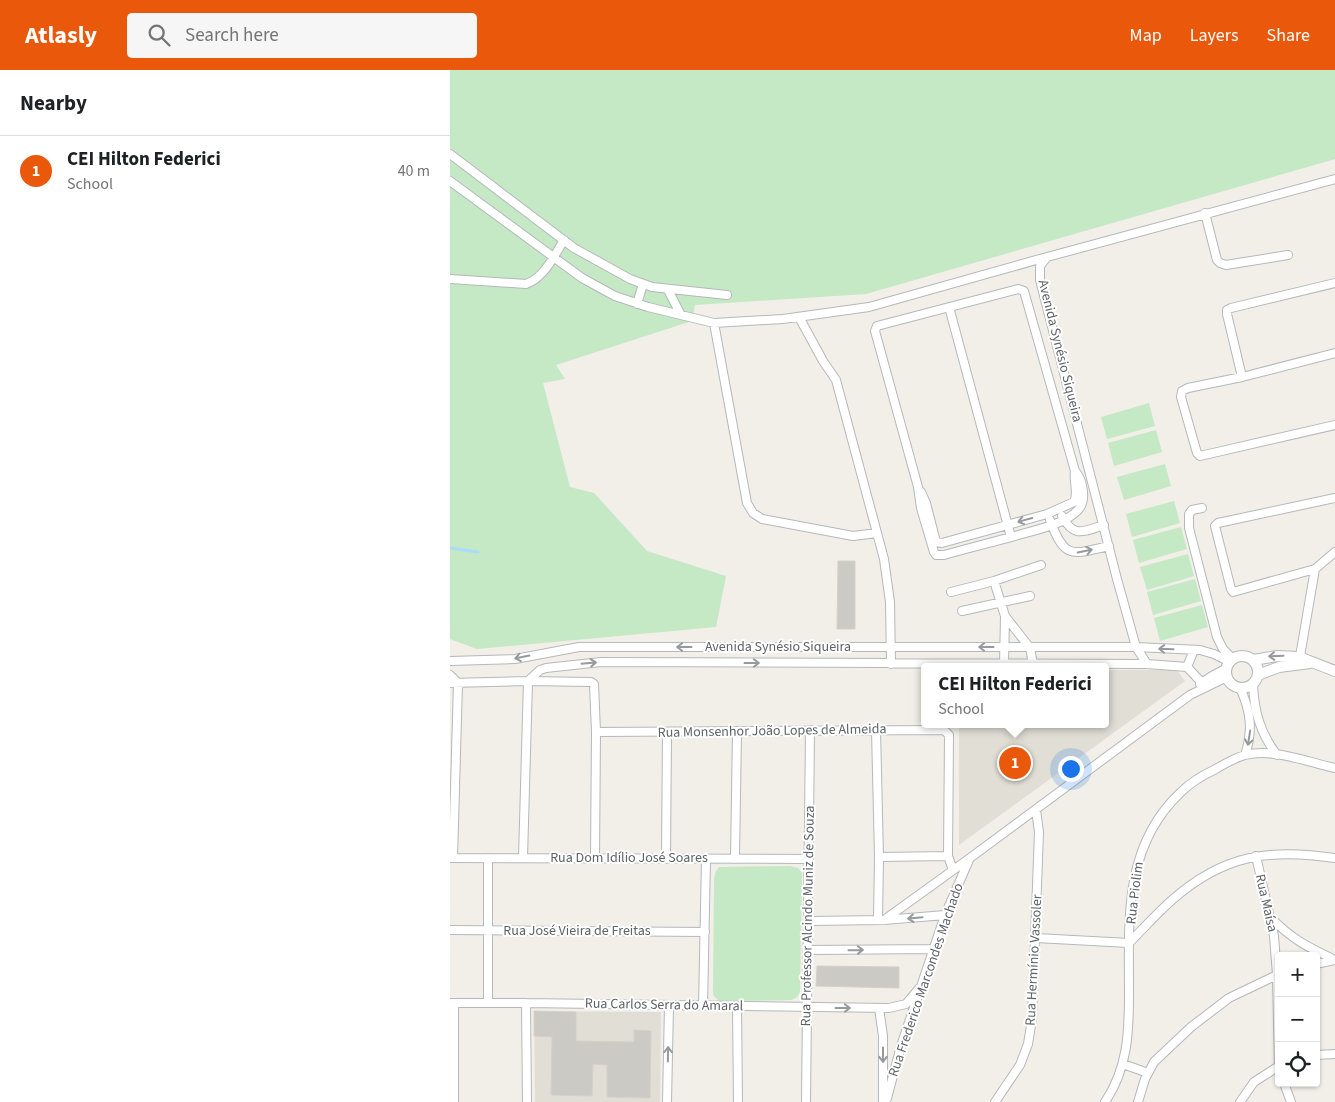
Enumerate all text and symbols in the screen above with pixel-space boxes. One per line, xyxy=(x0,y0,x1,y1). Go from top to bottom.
search box xyxy=(127,13,477,58)
text: Atlasly xyxy=(25,18,97,53)
icon: search xyxy=(145,21,173,49)
text: Search here xyxy=(185,22,279,49)
text: Map xyxy=(1130,23,1162,48)
text: Layers xyxy=(1190,23,1239,48)
text: Share xyxy=(1267,23,1310,48)
text: Nearby xyxy=(20,88,87,118)
text: CEI Hilton Federici xyxy=(67,146,221,173)
text: 1 xyxy=(32,160,40,182)
text: 40 m xyxy=(398,160,430,182)
text: School xyxy=(67,173,113,195)
street label: Avenida Synésio Siqueira xyxy=(1033,278,1087,424)
one-way arrow xyxy=(1018,516,1034,525)
one-way arrow xyxy=(1076,546,1092,556)
street label: Avenida Synésio Siqueira xyxy=(705,637,851,657)
one-way arrow xyxy=(676,642,692,652)
one-way arrow xyxy=(979,642,995,652)
one-way arrow xyxy=(1158,644,1174,653)
one-way arrow xyxy=(1268,652,1284,661)
one-way arrow xyxy=(515,653,531,663)
one-way arrow xyxy=(744,658,760,668)
one-way arrow xyxy=(581,659,597,668)
popup xyxy=(921,663,1109,728)
text: CEI Hilton Federici xyxy=(938,671,1092,698)
text: School xyxy=(938,698,984,720)
street label: Rua Monsenhor João Lopes de Almeida xyxy=(657,719,887,743)
one-way arrow xyxy=(1244,730,1254,746)
pin: 1 xyxy=(999,744,1031,782)
your location xyxy=(1058,756,1084,782)
street label: Rua Professor Alcindo Muniz de Souza xyxy=(796,805,820,1027)
street label: Rua Dom Idílio José Soares xyxy=(550,848,708,868)
street label: Rua Piolim xyxy=(1121,861,1149,925)
street label: Rua Maísa xyxy=(1250,872,1282,934)
street label: Rua Frederico Marcondes Machado xyxy=(883,881,969,1079)
street label: Rua Hermínio Vassoler xyxy=(1021,894,1047,1026)
one-way arrow xyxy=(907,913,923,922)
street label: Rua José Vieira de Freitas xyxy=(503,921,651,941)
one-way arrow xyxy=(848,945,864,954)
map controls xyxy=(1275,952,1320,1087)
button: + xyxy=(1275,952,1320,997)
street label: Rua Carlos Serra do Amaral xyxy=(585,994,744,1016)
button: − xyxy=(1275,997,1320,1042)
one-way arrow xyxy=(834,1003,851,1013)
button: locate xyxy=(1275,1042,1320,1087)
one-way arrow xyxy=(663,1046,673,1062)
one-way arrow xyxy=(878,1046,888,1063)

